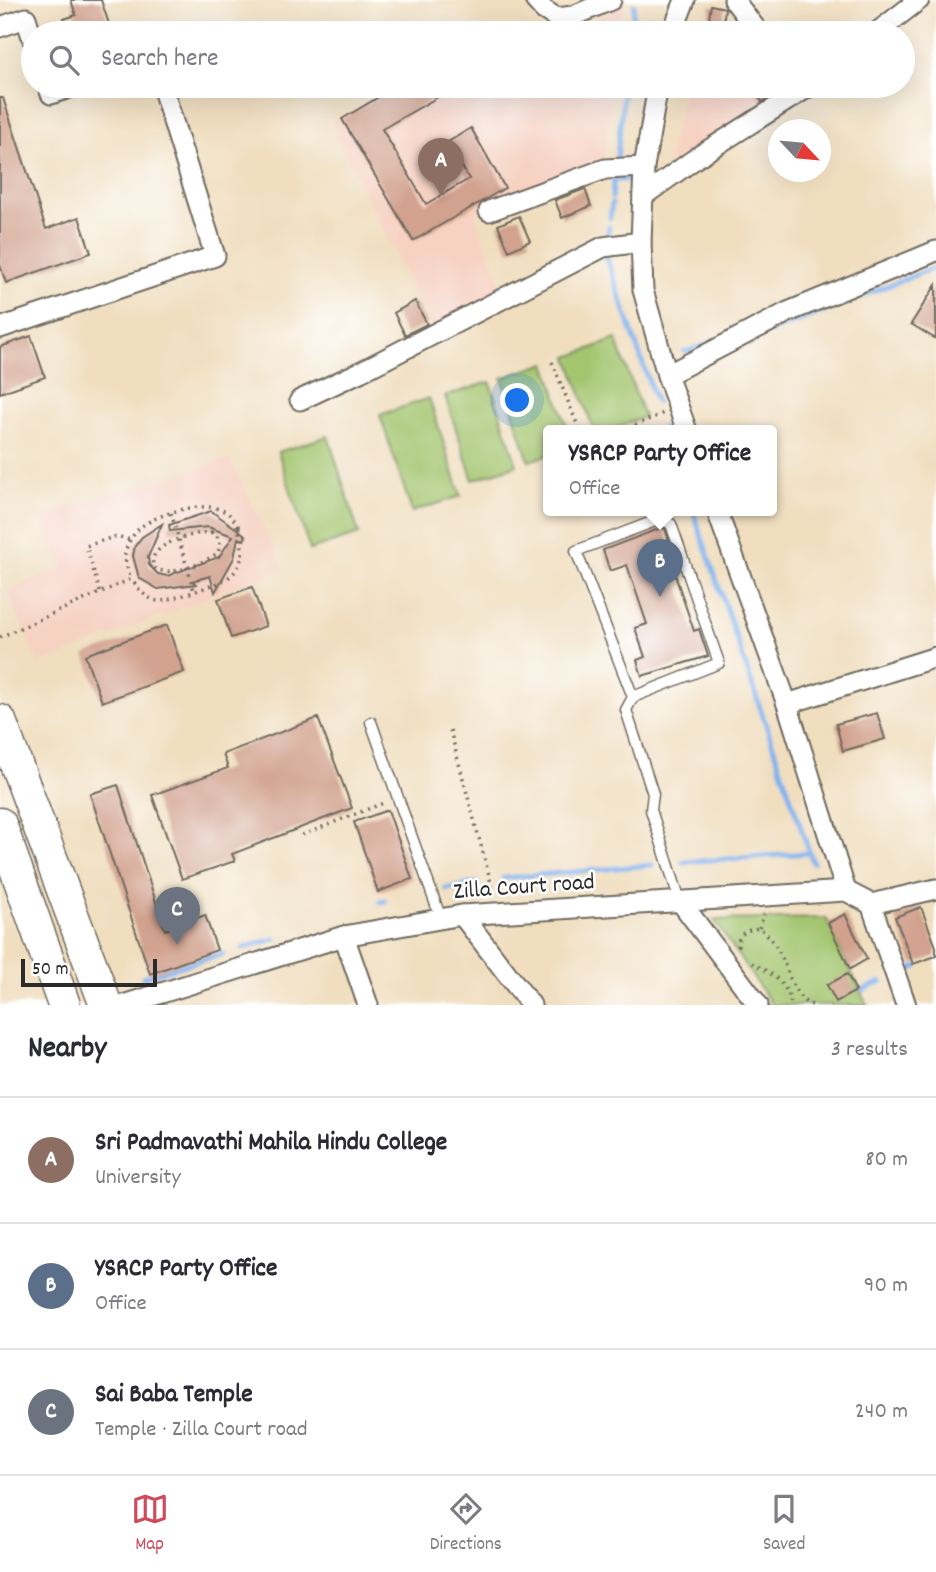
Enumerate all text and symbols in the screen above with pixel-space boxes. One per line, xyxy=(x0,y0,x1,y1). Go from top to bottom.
search box xyxy=(21,21,915,98)
icon: search xyxy=(45,41,83,79)
text: Search here xyxy=(101,41,219,78)
north arrow xyxy=(768,119,831,182)
pin: A xyxy=(418,138,464,196)
your location xyxy=(500,383,534,417)
popup xyxy=(543,425,777,516)
text: YSRCP Party Office xyxy=(569,436,751,473)
text: Office xyxy=(569,473,621,506)
pin: B xyxy=(637,539,683,597)
street label: Zilla Court road xyxy=(452,866,596,910)
pin: C xyxy=(154,887,200,945)
scale bar xyxy=(21,956,158,988)
text: 50 m xyxy=(32,957,69,984)
text: Nearby xyxy=(28,1029,106,1072)
text: 3 results xyxy=(831,1034,908,1067)
text: Sri Padmavathi Mahila Hindu College xyxy=(95,1125,447,1162)
text: A xyxy=(45,1144,57,1177)
text: 80 m xyxy=(865,1144,908,1177)
text: University xyxy=(95,1162,181,1195)
text: YSRCP Party Office xyxy=(95,1251,277,1288)
text: B xyxy=(46,1270,56,1303)
text: 90 m xyxy=(864,1270,908,1303)
text: Office xyxy=(95,1288,147,1321)
text: Sai Baba Temple xyxy=(95,1377,253,1414)
text: C xyxy=(45,1396,57,1429)
text: 240 m xyxy=(855,1396,908,1429)
text: Temple · Zilla Court road xyxy=(95,1414,308,1447)
tab: Map xyxy=(131,1490,169,1559)
tab: Directions xyxy=(430,1490,502,1559)
tab: Saved xyxy=(763,1490,805,1559)

